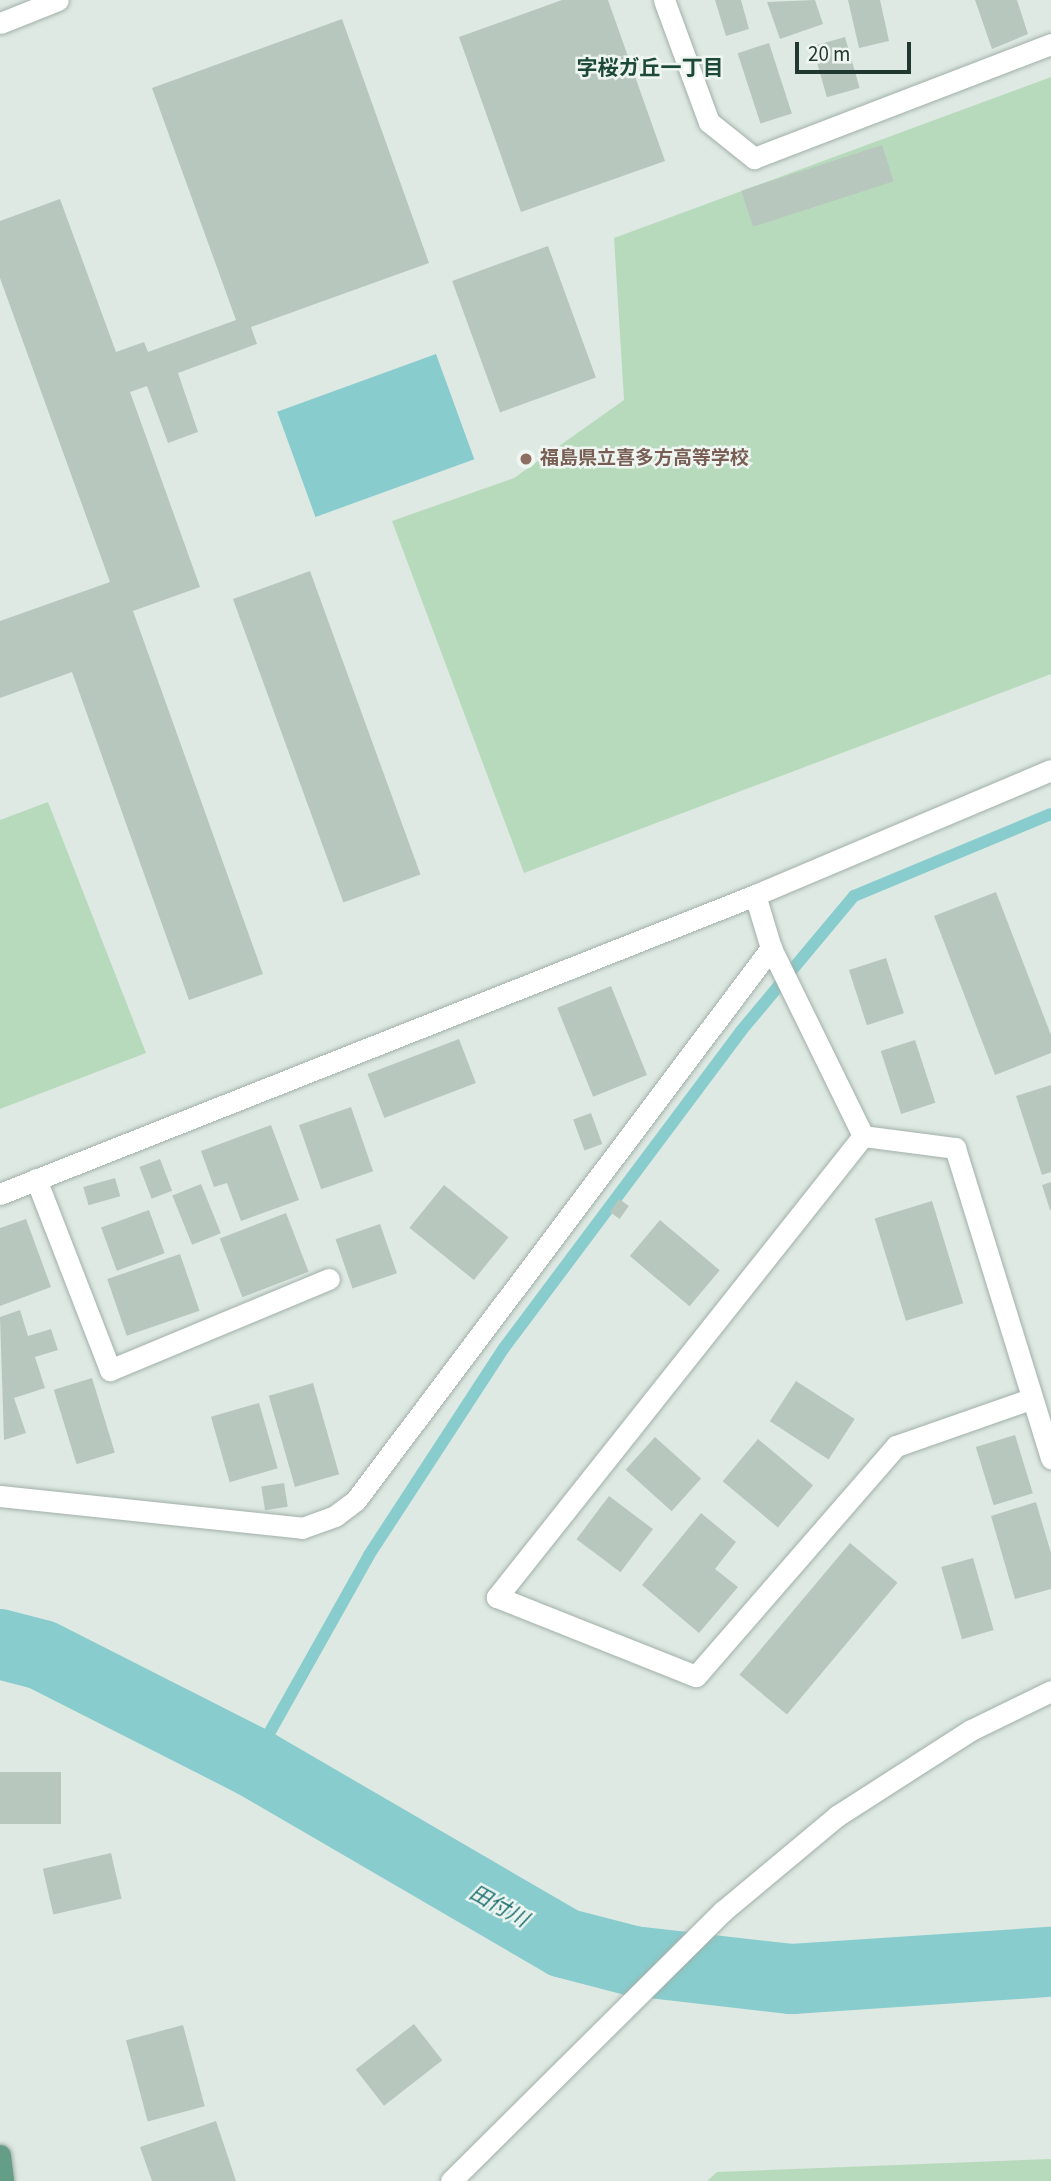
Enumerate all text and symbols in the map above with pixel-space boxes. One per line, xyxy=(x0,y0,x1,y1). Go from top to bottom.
scale bar xyxy=(799,28,914,72)
text: 20 m xyxy=(808,39,850,69)
district label: 字桜ガ丘一丁目 xyxy=(577,55,723,81)
place label: 福島県立喜多方高等学校 xyxy=(540,448,749,470)
marker: 福島県立喜多方高等学校 xyxy=(518,451,534,467)
water label: 田付川 xyxy=(465,1880,533,1932)

